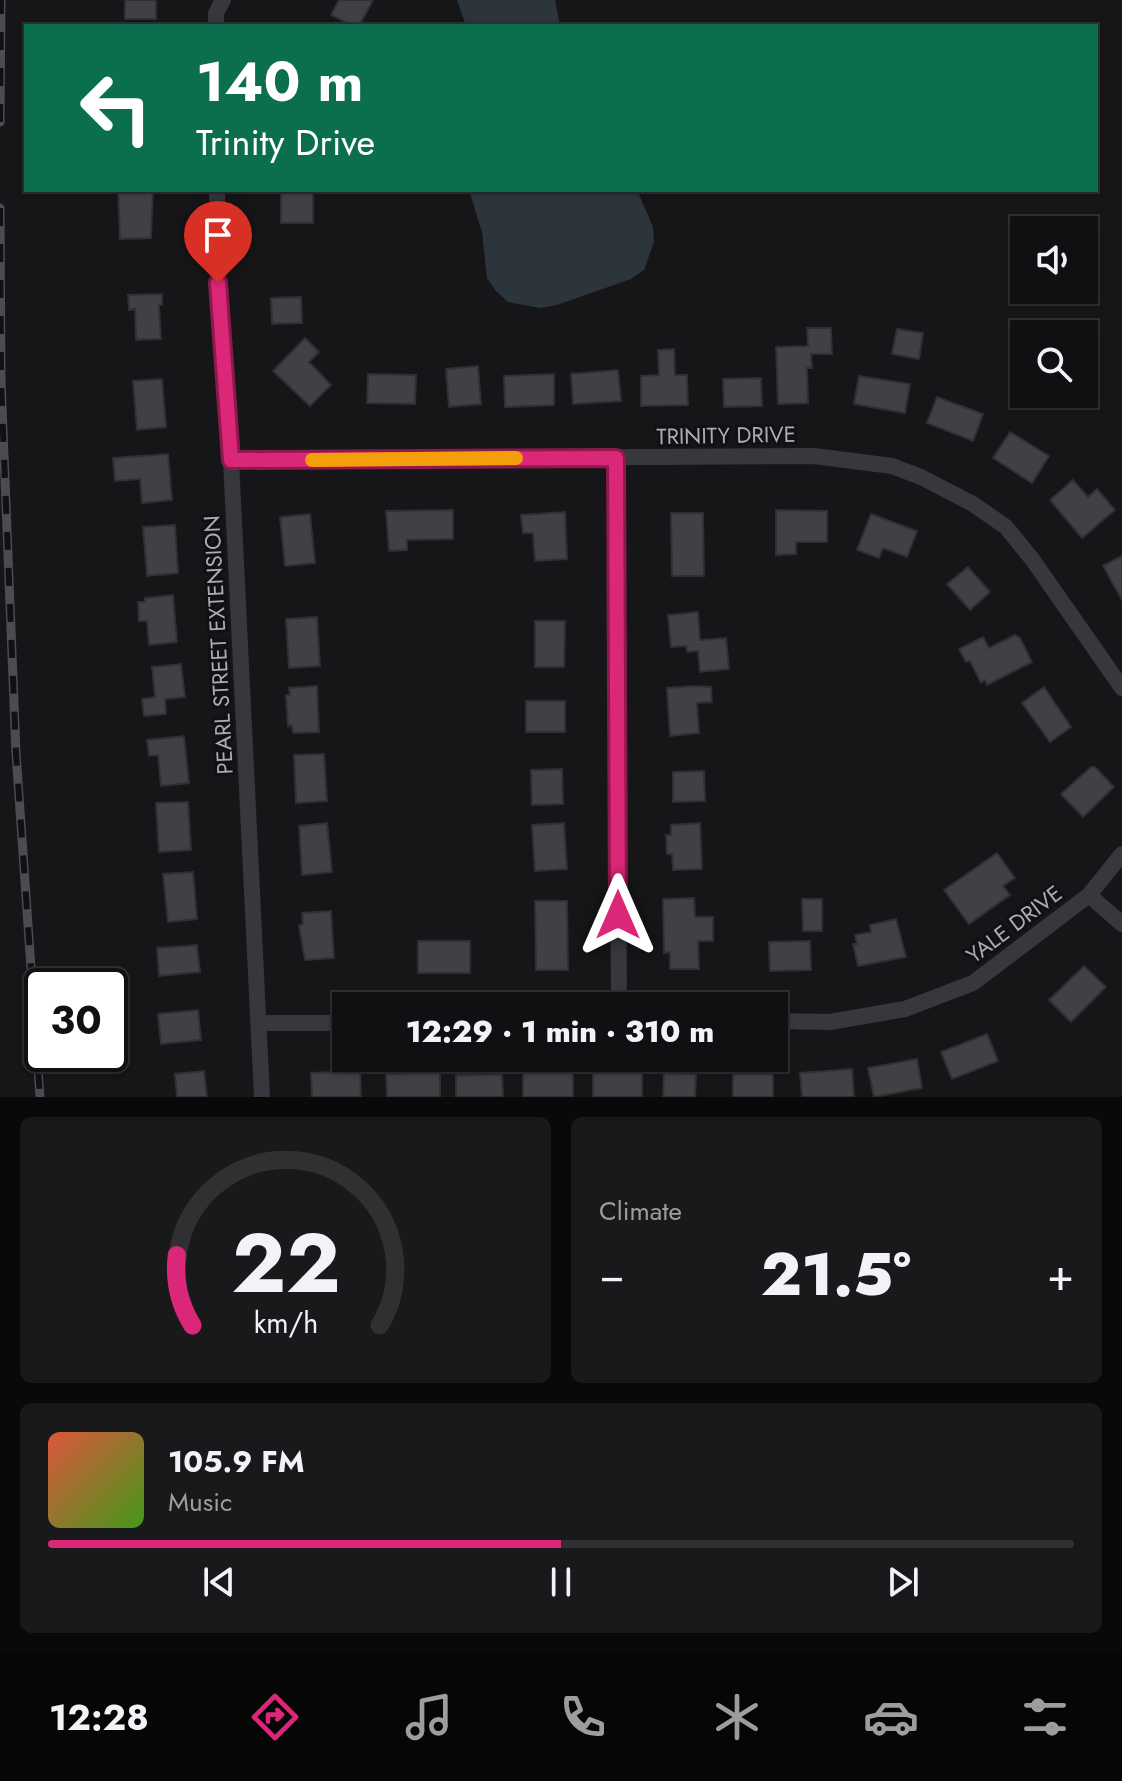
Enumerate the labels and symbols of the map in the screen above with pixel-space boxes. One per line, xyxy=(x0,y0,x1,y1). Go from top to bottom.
pin xyxy=(184,201,252,283)
street label: TRINITY DRIVE xyxy=(656,418,796,452)
street label: PEARL STREET EXTENSION xyxy=(195,515,241,775)
position arrow xyxy=(576,873,660,957)
street label: YALE DRIVE xyxy=(959,877,1069,971)
speed limit sign: 30 xyxy=(24,968,128,1072)

